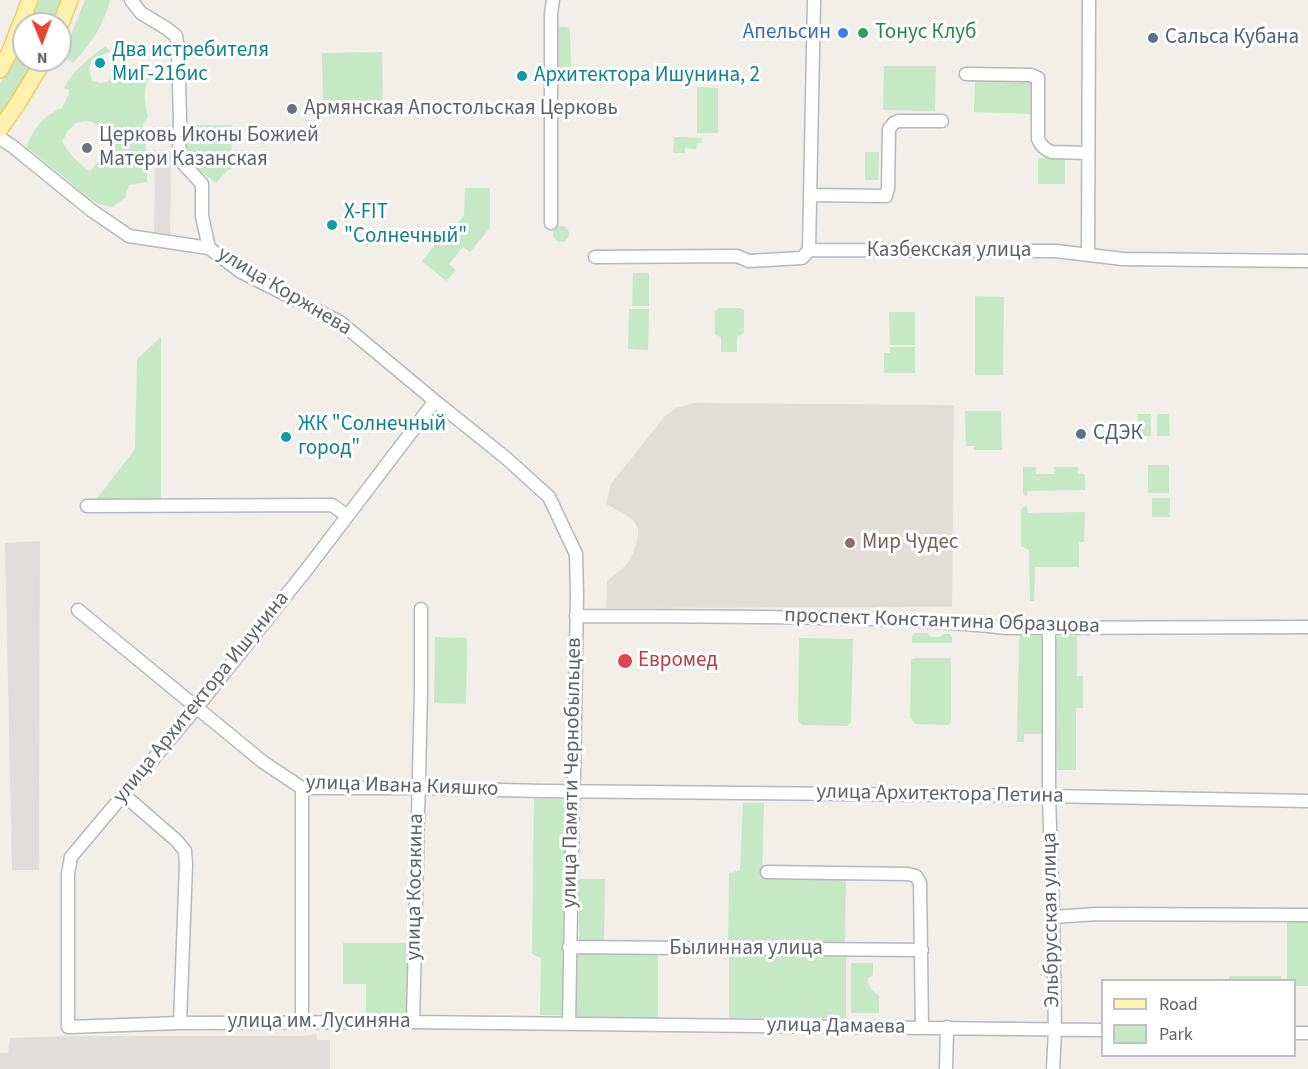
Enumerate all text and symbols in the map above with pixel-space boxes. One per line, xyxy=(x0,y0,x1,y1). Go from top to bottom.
north arrow xyxy=(12,12,72,72)
place label: Апельсин xyxy=(743,20,831,46)
place label: Тонус Клуб xyxy=(875,20,977,46)
place label: Сальса Кубана xyxy=(1165,25,1299,51)
marker: Апельсин xyxy=(836,26,850,40)
marker: Тонус Клуб xyxy=(856,26,870,40)
marker: Сальса Кубана xyxy=(1146,31,1160,45)
place label: Два истребителя МиГ-21бис xyxy=(112,38,269,88)
text: N xyxy=(37,47,48,69)
marker: Два истребителя МиГ-21бис xyxy=(93,56,107,70)
place label: Архитектора Ишунина, 2 xyxy=(534,63,760,89)
marker: Архитектора Ишунина, 2 xyxy=(515,69,529,83)
place label: Армянская Апостольская Церковь xyxy=(304,96,618,122)
marker: Армянская Апостольская Церковь xyxy=(285,102,299,116)
place label: Церковь Иконы Божией Матери Казанская xyxy=(99,123,319,173)
marker: Церковь Иконы Божией Матери Казанская xyxy=(80,141,94,155)
place label: X-FIT "Солнечный" xyxy=(344,200,467,250)
marker: X-FIT "Солнечный" xyxy=(325,218,339,232)
street label: Казбекская улица xyxy=(867,238,1031,264)
street label: улица Коржнева xyxy=(212,242,356,342)
place label: ЖК "Солнечный город" xyxy=(298,412,446,462)
place label: СДЭК xyxy=(1093,421,1143,447)
marker: СДЭК xyxy=(1074,427,1088,441)
marker: ЖК "Солнечный город" xyxy=(279,430,293,444)
place label: Мир Чудес xyxy=(862,530,958,556)
marker: Мир Чудес xyxy=(843,536,857,550)
street label: улица Архитектора Ишунина xyxy=(109,587,295,809)
street label: проспект Константина Образцова xyxy=(784,604,1100,640)
street label: улица Памяти Чернобыльцев xyxy=(558,637,588,909)
place label: Евромед xyxy=(638,648,718,674)
marker: Евромед xyxy=(616,652,634,670)
street label: улица Ивана Кияшко xyxy=(305,771,499,803)
street label: улица Архитектора Петина xyxy=(816,780,1064,810)
street label: улица Косякина xyxy=(402,813,430,961)
street label: Эльбрусская улица xyxy=(1038,832,1066,1008)
street label: Былинная улица xyxy=(669,936,823,962)
legend xyxy=(1101,979,1296,1057)
text: Road xyxy=(1159,992,1198,1017)
street label: улица им. Лусиняна xyxy=(227,1009,411,1035)
street label: улица Дамаева xyxy=(766,1013,906,1041)
text: Park xyxy=(1159,1022,1193,1047)

